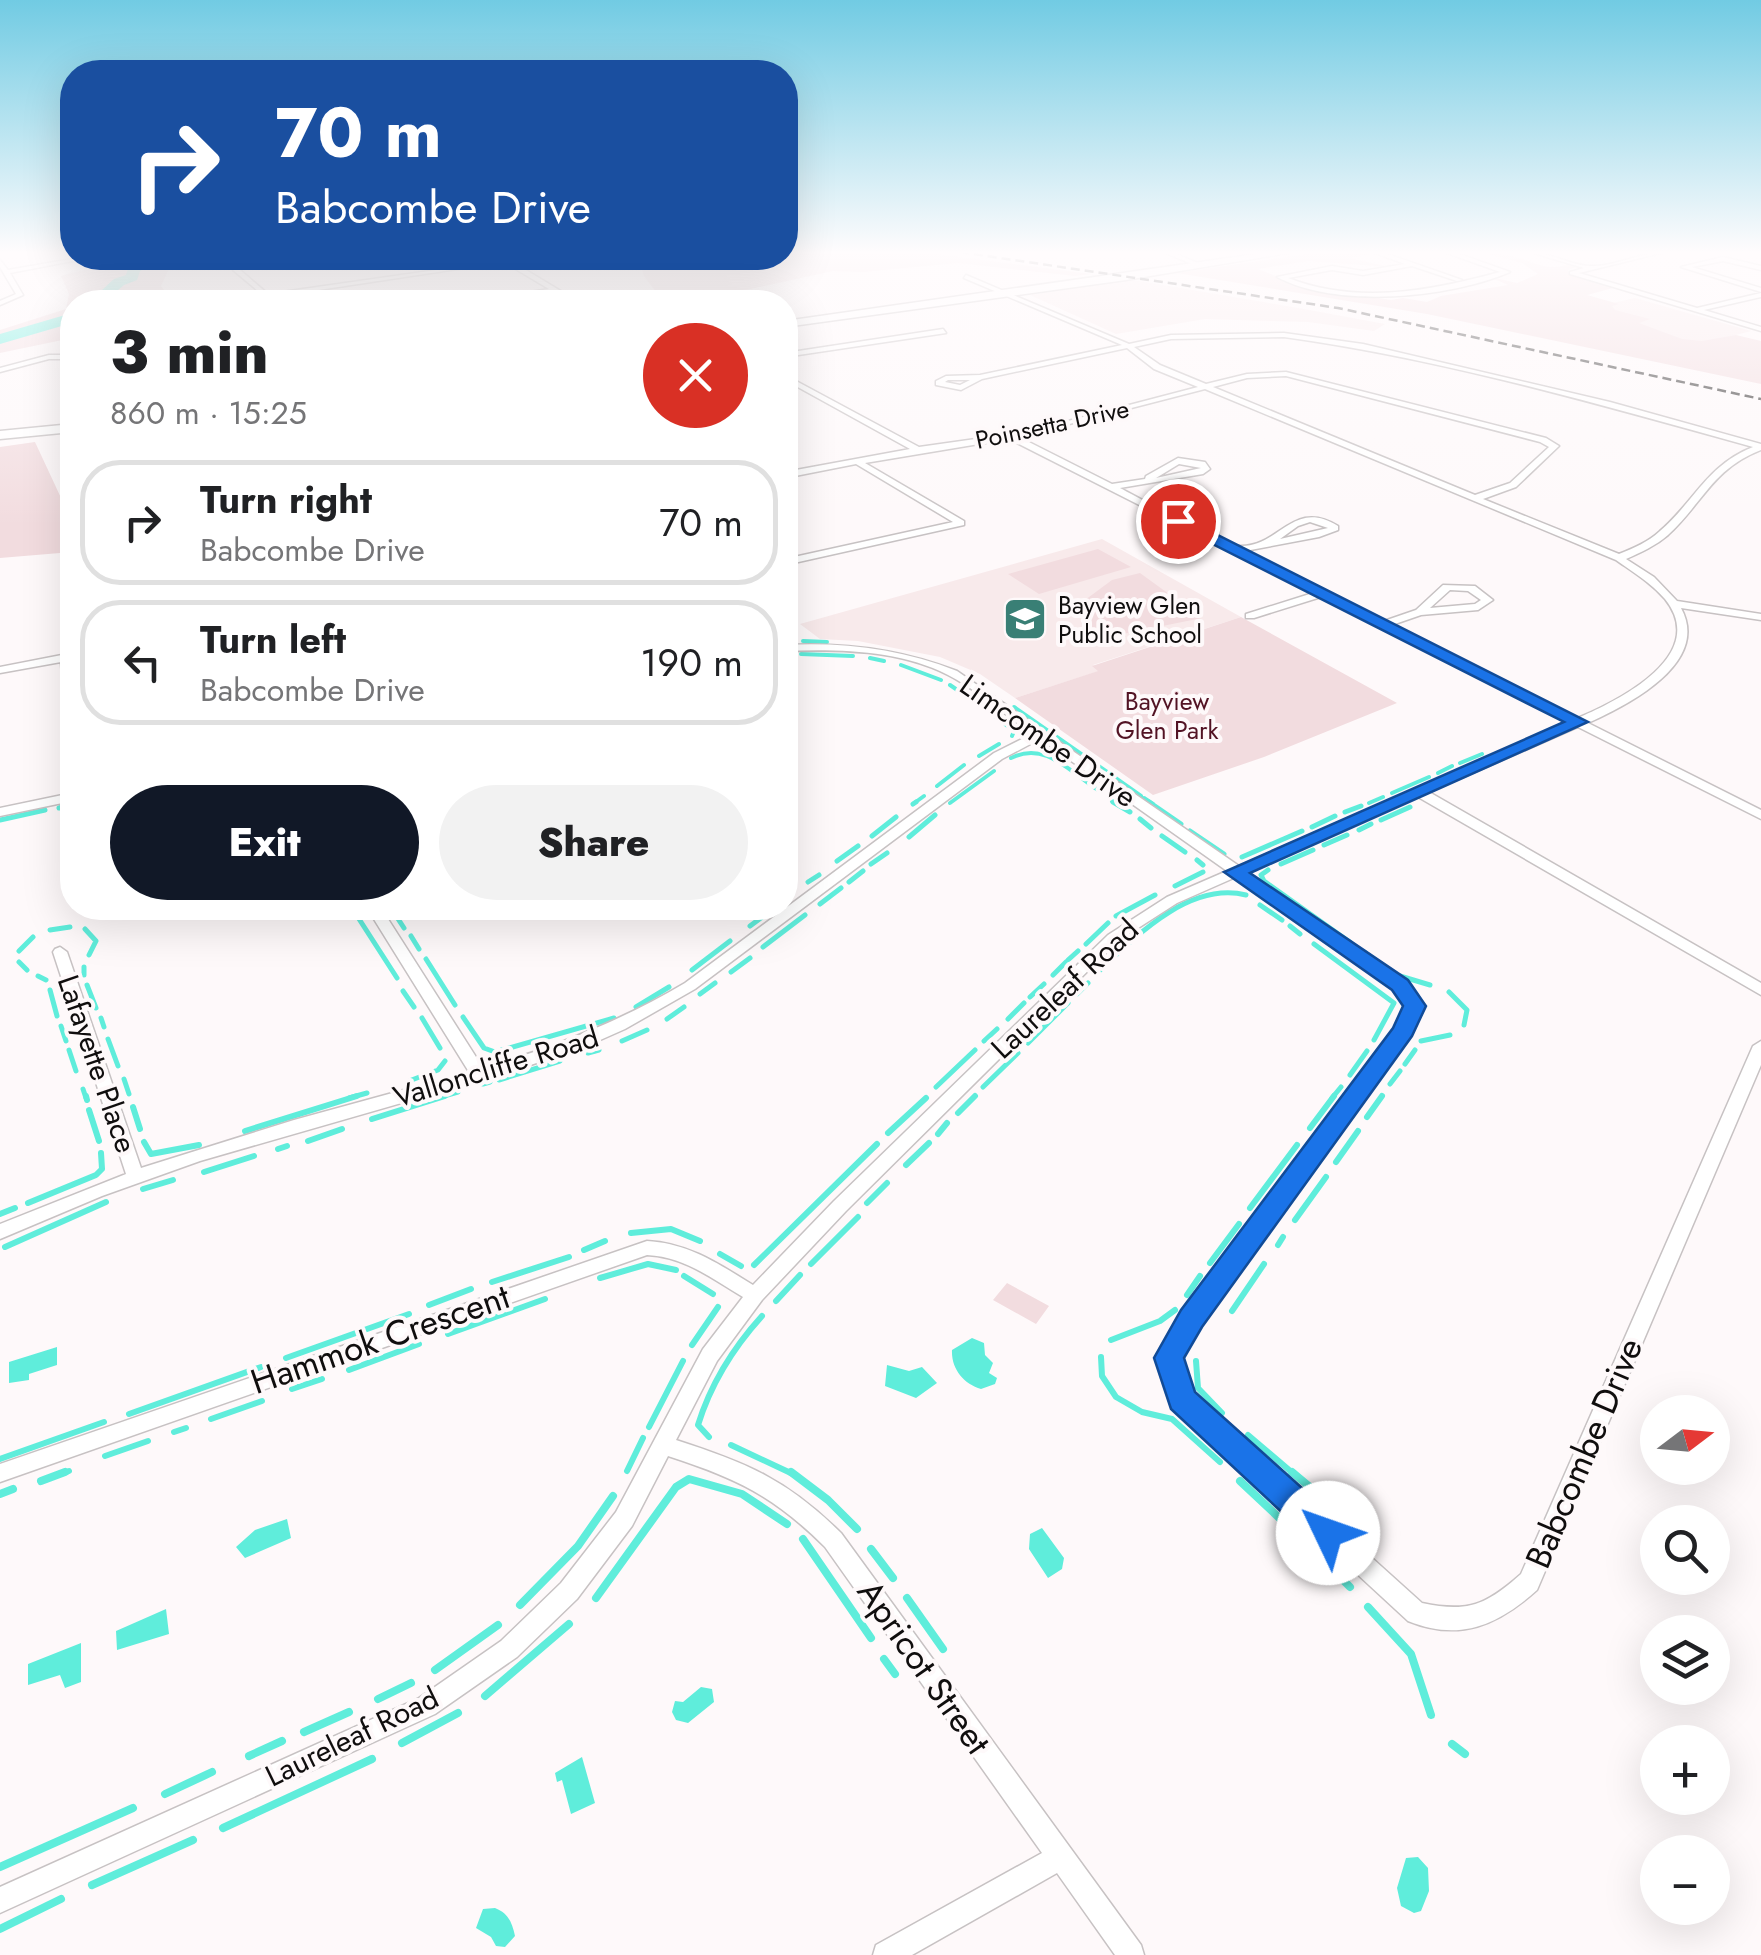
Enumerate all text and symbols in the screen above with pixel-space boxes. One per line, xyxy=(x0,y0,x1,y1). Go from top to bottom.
text: 70 m xyxy=(275,82,442,183)
icon: right xyxy=(110,100,240,230)
text: Babcombe Drive xyxy=(275,175,591,240)
text: 3 min xyxy=(110,309,269,396)
button: close xyxy=(643,323,748,428)
text: 860 m · 15:25 xyxy=(110,390,307,436)
street label: Poinsetta Drive xyxy=(972,390,1132,458)
text: Turn right xyxy=(200,472,372,527)
pin xyxy=(1136,479,1221,564)
icon: arrive xyxy=(1151,494,1206,549)
icon: right xyxy=(115,495,170,550)
text: 70 m xyxy=(659,495,743,550)
text: Babcombe Drive xyxy=(200,527,425,573)
place label: Bayview Glen Public School xyxy=(1058,587,1202,652)
school or university icon: Bayview Glen Public School xyxy=(1002,596,1048,642)
text: Turn left xyxy=(200,612,346,667)
icon: left xyxy=(115,635,170,690)
text: 190 m xyxy=(640,635,743,690)
street label: Limcombe Drive xyxy=(951,664,1145,818)
text: Babcombe Drive xyxy=(200,667,425,713)
park label: Bayview Glen Park xyxy=(1115,683,1219,748)
button: Exit xyxy=(110,785,419,900)
button: Share xyxy=(439,785,748,900)
street label: Laureleaf Road xyxy=(981,909,1148,1068)
street label: Lafayette Place xyxy=(47,969,148,1158)
street label: Valloncliffe Road xyxy=(388,1015,604,1118)
street label: Hammok Crescent xyxy=(244,1271,517,1407)
street label: Babcombe Drive xyxy=(1513,1330,1655,1576)
north arrow xyxy=(1640,1395,1730,1485)
map controls xyxy=(1640,1395,1730,1925)
position arrow xyxy=(1276,1481,1380,1585)
button: search xyxy=(1640,1505,1730,1595)
street label: Apricot Street xyxy=(845,1570,1003,1765)
button: layers xyxy=(1640,1615,1730,1705)
street label: Laureleaf Road xyxy=(258,1676,446,1797)
button: + xyxy=(1640,1725,1730,1815)
button: − xyxy=(1640,1835,1730,1925)

